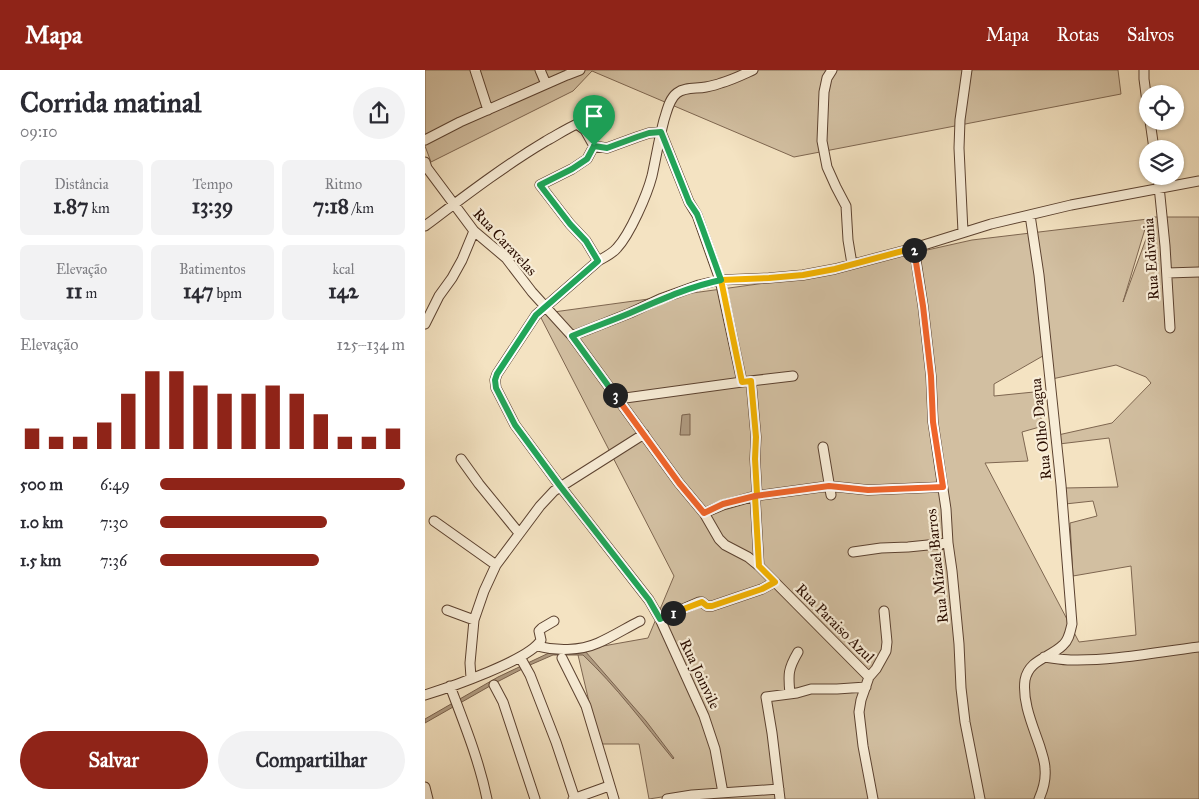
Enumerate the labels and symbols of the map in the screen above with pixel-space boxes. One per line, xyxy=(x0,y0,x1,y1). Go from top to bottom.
pin xyxy=(573,95,615,146)
street label: Rua Caravelas xyxy=(469,205,541,279)
street label: Rua Edivania xyxy=(1139,217,1163,301)
pin: 2 xyxy=(901,238,927,262)
street label: Rua Olho Dagua xyxy=(1027,377,1055,481)
pin: 3 xyxy=(603,382,627,408)
street label: Rua Mizael Barros xyxy=(922,508,952,624)
street label: Rua Paraiso Azul xyxy=(792,580,879,667)
pin: 1 xyxy=(661,600,685,626)
street label: Rua Joinvile xyxy=(675,636,724,712)

